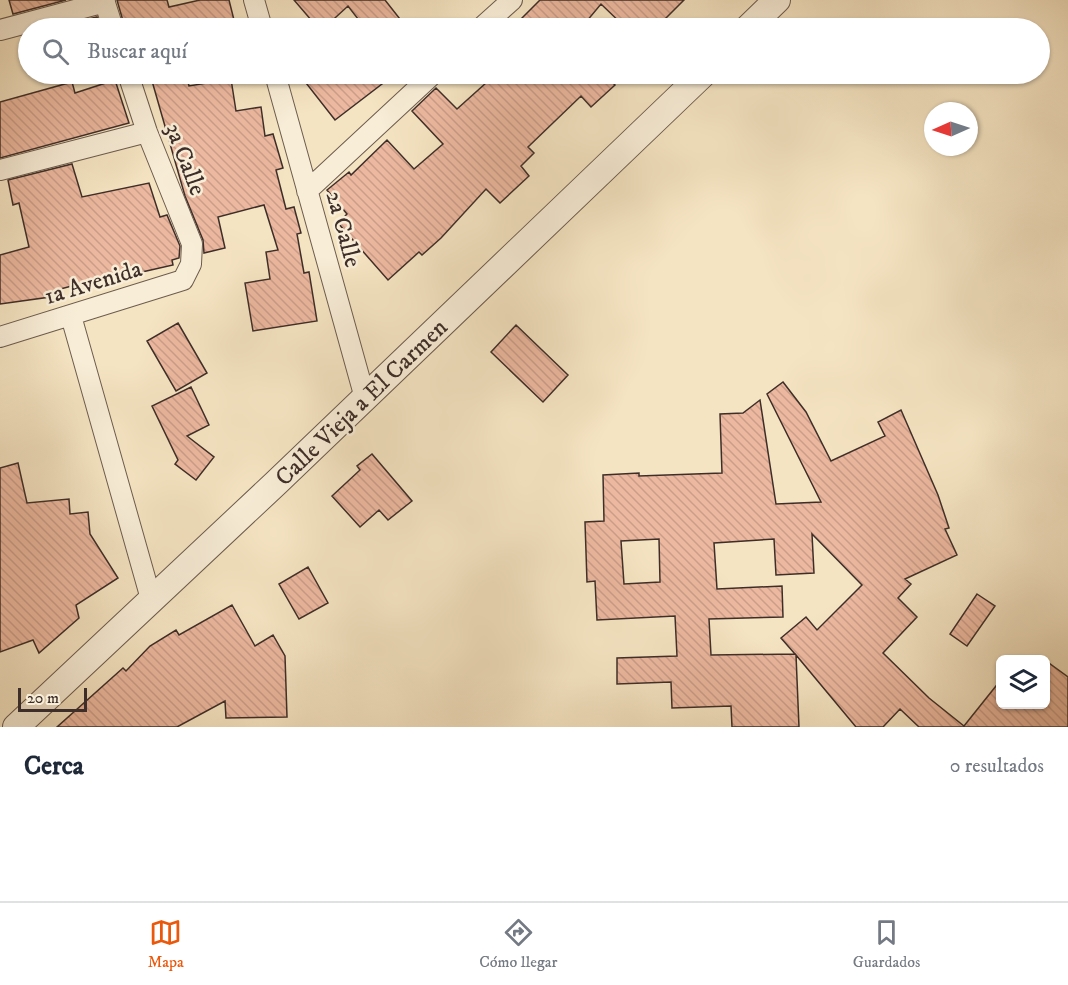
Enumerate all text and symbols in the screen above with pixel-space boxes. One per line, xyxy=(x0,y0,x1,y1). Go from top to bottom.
search box xyxy=(18,18,1050,84)
icon: search xyxy=(39,35,72,68)
text: Buscar aquí xyxy=(87,38,187,65)
north arrow xyxy=(924,102,978,156)
street label: 3a Calle xyxy=(158,119,212,200)
street label: 2a Calle xyxy=(319,188,368,271)
street label: 1a Avenida xyxy=(41,254,146,312)
street label: Calle Vieja a El Carmen xyxy=(269,312,454,493)
map controls xyxy=(996,655,1050,709)
button: layers xyxy=(996,655,1050,709)
scale bar xyxy=(18,685,87,712)
text: 20 m xyxy=(27,688,59,708)
text: Cerca xyxy=(24,750,84,783)
text: 0 resultados xyxy=(950,754,1044,779)
tab: Mapa xyxy=(148,916,184,972)
tab: Cómo llegar xyxy=(479,916,558,972)
tab: Guardados xyxy=(853,916,920,972)

